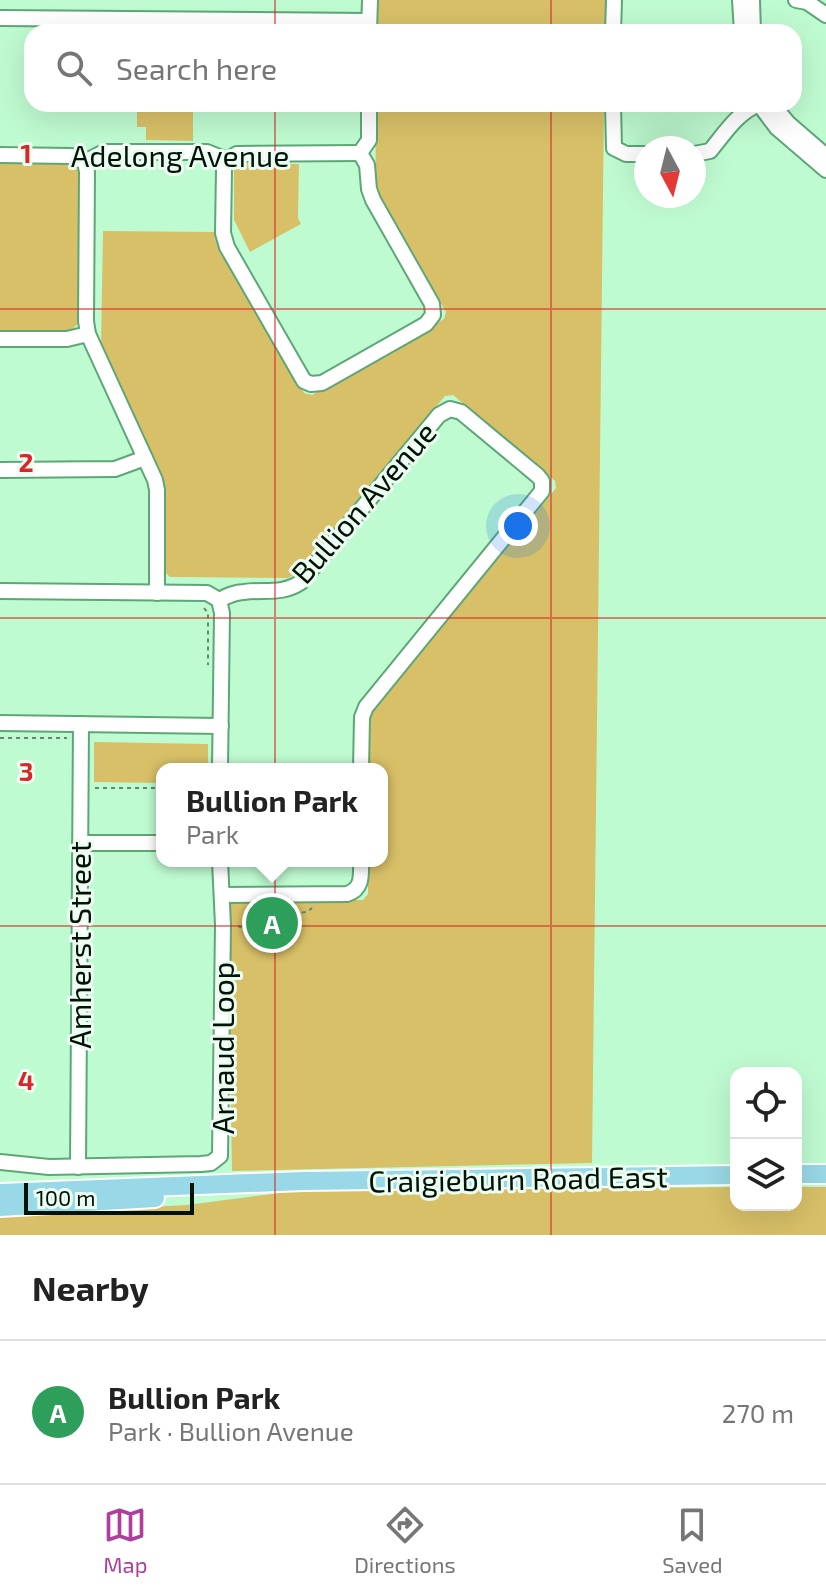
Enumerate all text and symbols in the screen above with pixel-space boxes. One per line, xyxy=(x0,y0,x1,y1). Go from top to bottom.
search box xyxy=(24,24,802,112)
icon: search xyxy=(52,46,96,90)
text: Search here xyxy=(116,50,277,86)
north arrow xyxy=(634,136,706,208)
text: 1 xyxy=(20,137,32,168)
street label: Adelong Avenue xyxy=(71,137,289,173)
street label: Bullion Avenue xyxy=(283,414,443,590)
text: 2 xyxy=(18,446,34,477)
your location xyxy=(498,506,538,546)
text: 3 xyxy=(19,755,33,786)
popup xyxy=(156,763,388,867)
text: Bullion Park xyxy=(186,782,358,818)
text: Park xyxy=(186,818,239,849)
street label: Amherst Street xyxy=(61,841,97,1049)
pin: A xyxy=(246,893,298,953)
street label: Arnaud Loop xyxy=(204,962,240,1134)
text: 4 xyxy=(18,1064,34,1095)
map controls xyxy=(730,1067,802,1211)
button: locate xyxy=(730,1067,802,1139)
button: layers xyxy=(730,1139,802,1211)
street label: Craigieburn Road East xyxy=(368,1157,668,1199)
scale bar xyxy=(24,1179,194,1215)
text: 100 m xyxy=(36,1184,95,1210)
text: Nearby xyxy=(32,1267,149,1308)
text: Bullion Park xyxy=(108,1379,280,1415)
text: A xyxy=(50,1397,66,1428)
text: 270 m xyxy=(722,1397,794,1428)
text: Park · Bullion Avenue xyxy=(108,1415,354,1446)
tab: Map xyxy=(103,1503,147,1577)
tab: Directions xyxy=(354,1503,456,1577)
tab: Saved xyxy=(662,1503,723,1577)

